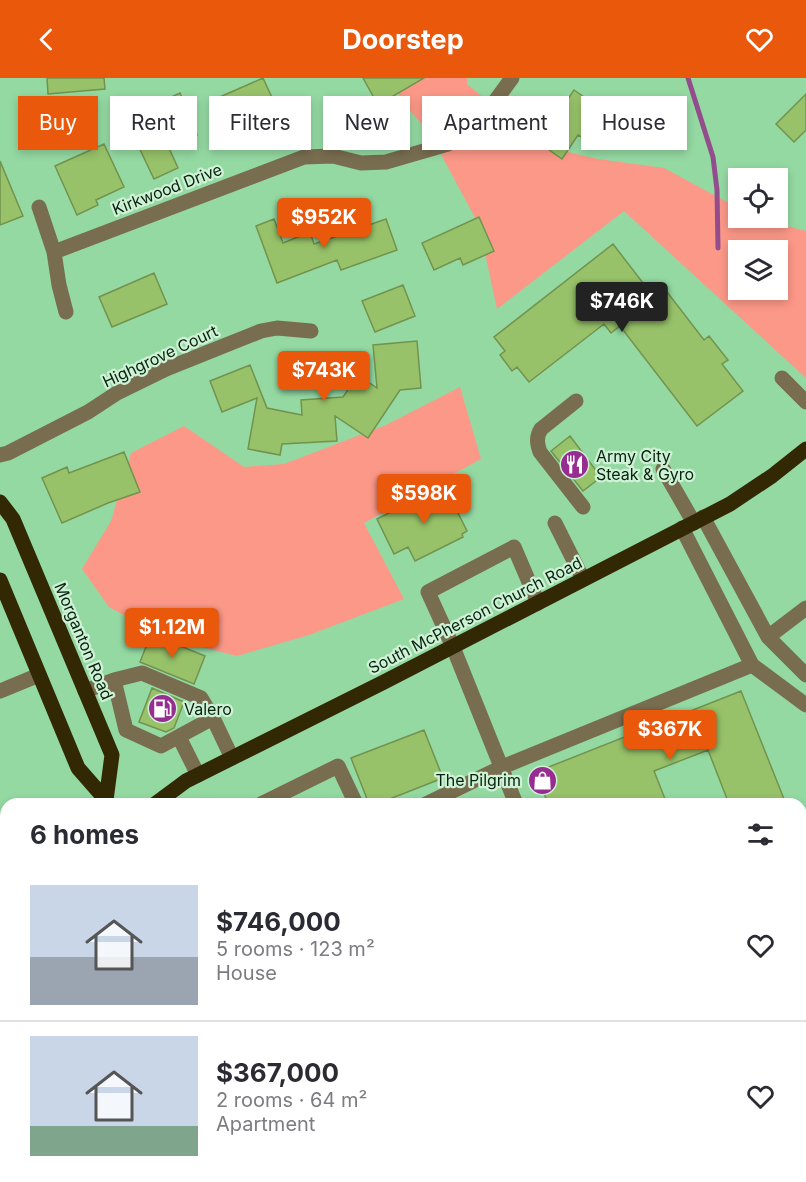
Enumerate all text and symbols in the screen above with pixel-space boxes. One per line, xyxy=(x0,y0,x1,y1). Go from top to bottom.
icon: back xyxy=(30,23,63,56)
text: Doorstep xyxy=(342,23,464,56)
icon: heart xyxy=(743,23,776,56)
chip: Buy xyxy=(18,96,98,150)
chip: Rent xyxy=(110,96,197,150)
chip: Filters xyxy=(209,96,311,150)
chip: New xyxy=(323,96,410,150)
chip: Apartment xyxy=(422,96,569,150)
chip: House xyxy=(581,96,687,150)
street label: Kirkwood Drive xyxy=(109,159,225,219)
map controls xyxy=(728,168,788,300)
button: locate xyxy=(728,168,788,228)
pin: $952K xyxy=(282,198,366,249)
text: $952K xyxy=(291,205,357,229)
button: layers xyxy=(728,240,788,300)
pin: $746K xyxy=(580,282,664,333)
text: $746K xyxy=(590,289,654,313)
street label: Highgrove Court xyxy=(99,321,221,391)
pin: $743K xyxy=(282,351,366,402)
text: $743K xyxy=(292,358,356,382)
place label: Army City Steak & Gyro xyxy=(596,446,694,484)
restaurant icon: Army City Steak & Gyro xyxy=(559,449,591,481)
pin: $598K xyxy=(382,474,466,525)
text: $598K xyxy=(391,481,457,505)
street label: South McPherson Church Road xyxy=(365,552,585,678)
street label: Morganton Road xyxy=(50,579,118,703)
pin: $1.12M xyxy=(123,608,221,659)
text: $1.12M xyxy=(139,615,205,639)
fuel station icon: Valero xyxy=(147,693,179,725)
place label: Valero xyxy=(184,699,232,719)
pin: $367K xyxy=(628,710,712,761)
text: $367K xyxy=(637,717,703,741)
shop icon: The Pilgrim xyxy=(526,764,558,796)
place label: The Pilgrim xyxy=(435,770,521,790)
icon: filters xyxy=(744,818,777,851)
text: 6 homes xyxy=(30,819,139,850)
text: $746,000 xyxy=(216,906,341,937)
icon: home xyxy=(78,909,150,981)
icon: heart xyxy=(744,929,777,962)
text: 5 rooms · 123 m² xyxy=(216,937,375,961)
text: House xyxy=(216,961,277,985)
text: $367,000 xyxy=(216,1057,339,1088)
icon: home xyxy=(78,1060,150,1132)
icon: heart xyxy=(744,1080,777,1113)
text: 2 rooms · 64 m² xyxy=(216,1088,367,1112)
text: Apartment xyxy=(216,1112,315,1136)

